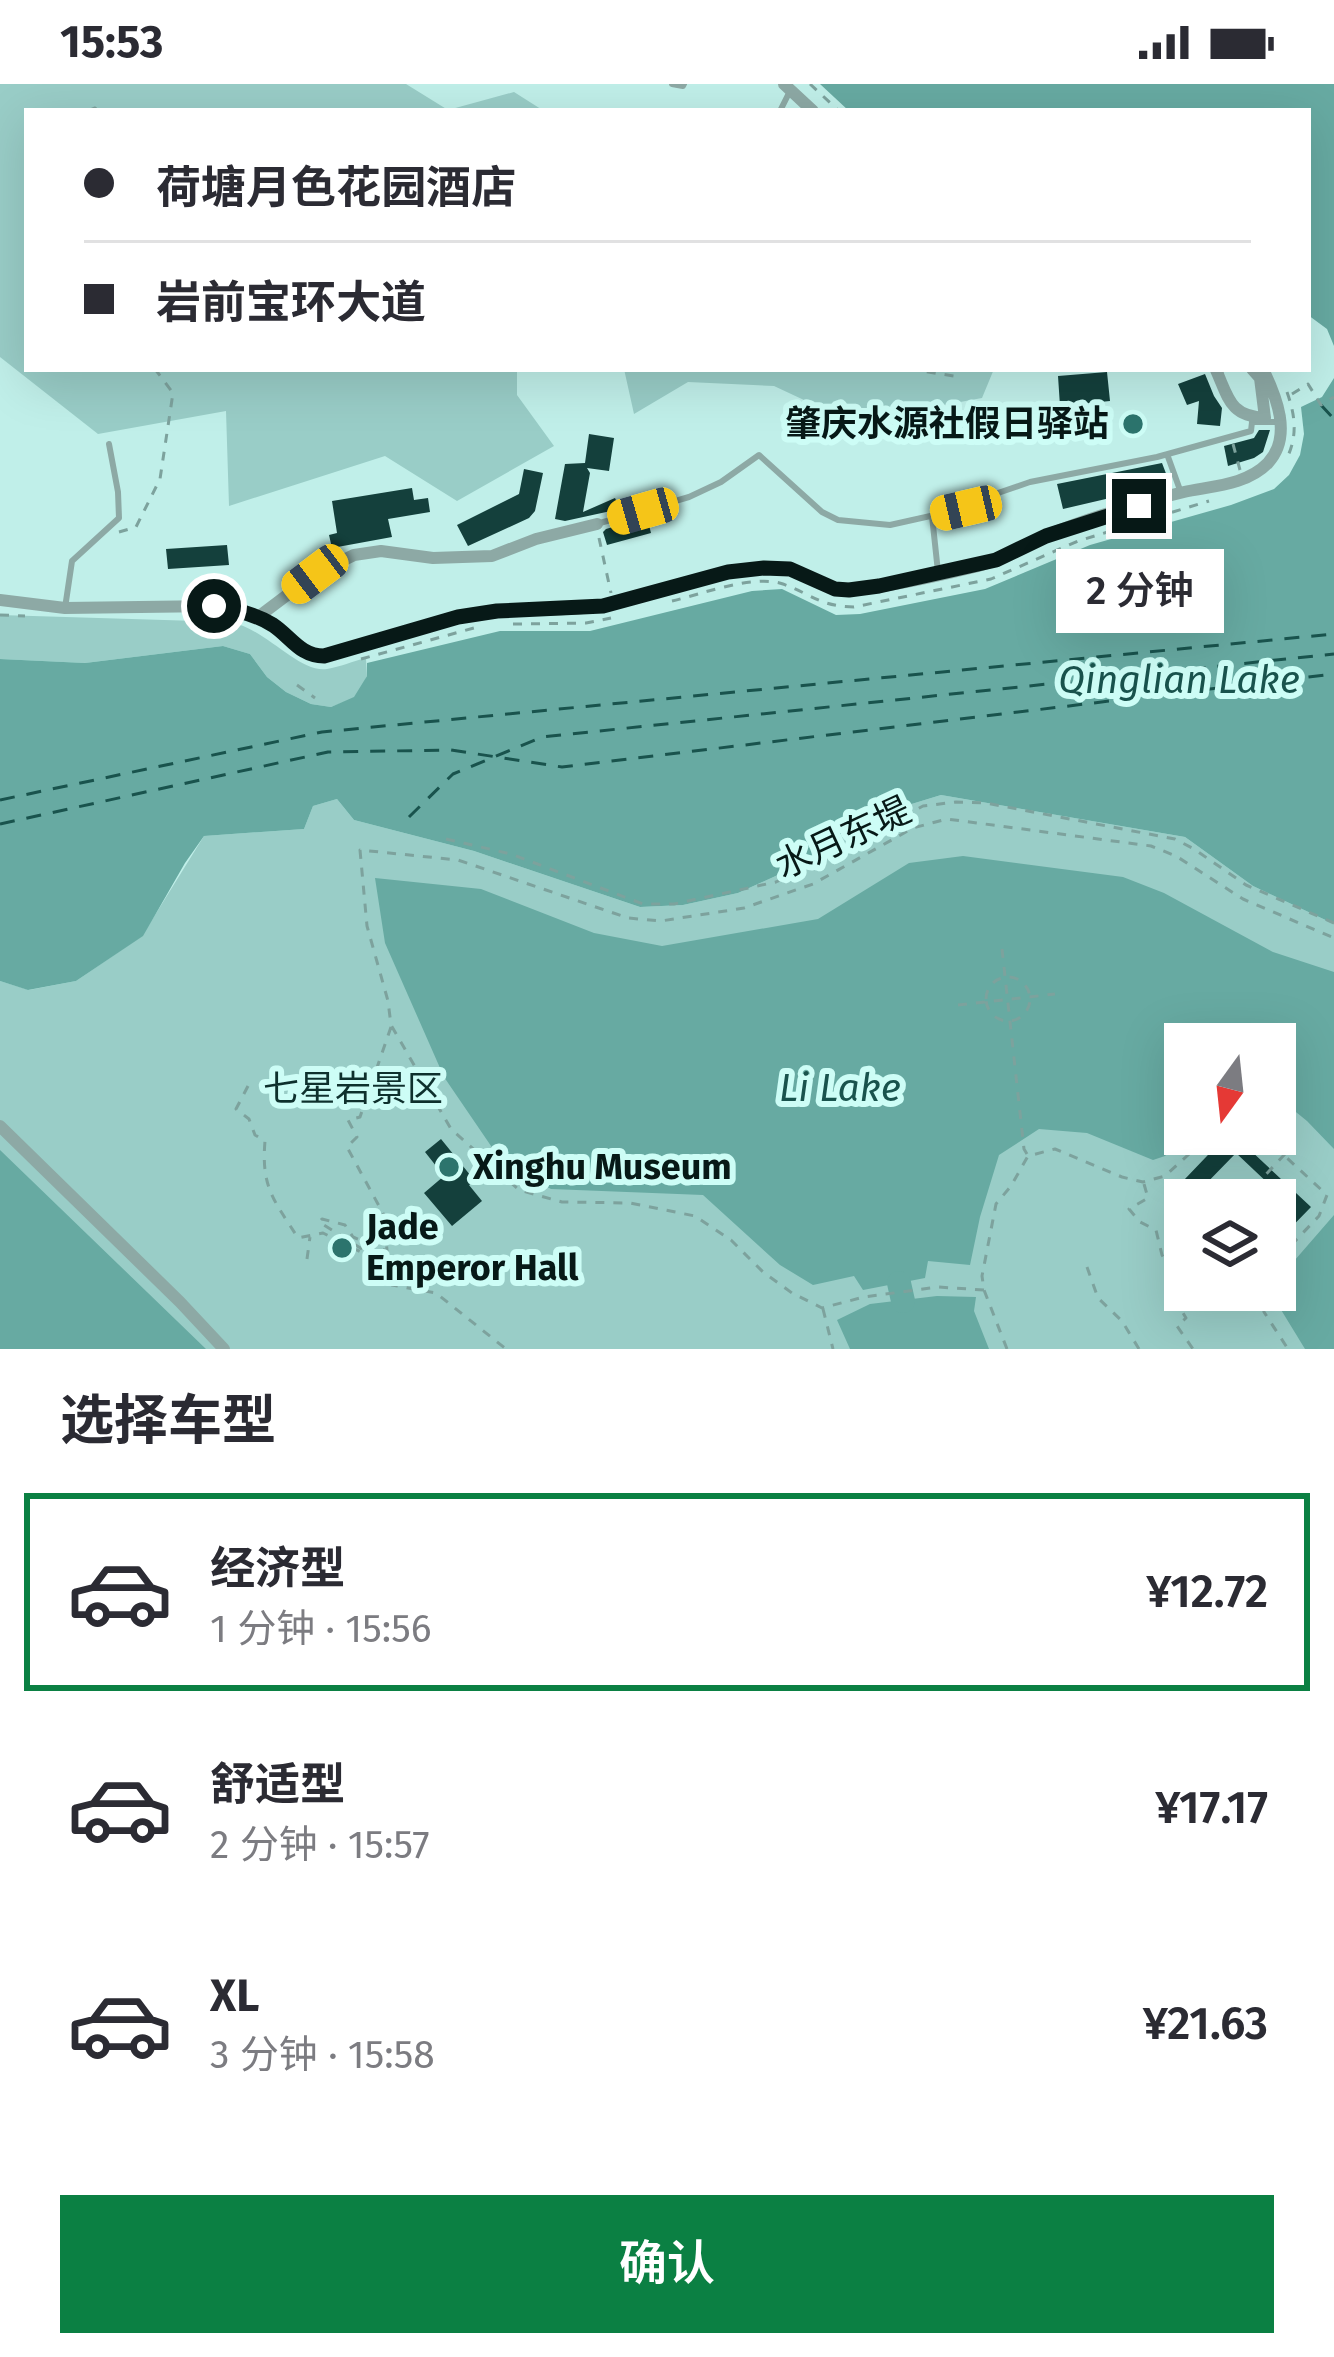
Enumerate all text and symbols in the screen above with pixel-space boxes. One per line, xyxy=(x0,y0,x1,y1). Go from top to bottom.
text: 15:53 xyxy=(60,15,163,69)
text: 荷塘月色花园酒店 xyxy=(156,161,516,215)
text: 岩前宝环大道 xyxy=(156,276,426,330)
place label: 肇庆水源社假日驿站 xyxy=(785,402,1109,446)
marker: 肇庆水源社假日驿站 xyxy=(1120,411,1146,437)
route end xyxy=(1112,479,1166,533)
car xyxy=(927,482,1005,534)
car xyxy=(603,484,683,538)
car xyxy=(275,538,355,610)
callout: 2 分钟 xyxy=(1055,548,1223,632)
text: 2 分钟 xyxy=(1086,568,1194,614)
route start xyxy=(187,579,241,633)
water label: Qinglian Lake xyxy=(1058,657,1300,703)
street label: 水月东堤 xyxy=(768,788,918,888)
north arrow xyxy=(1164,1023,1296,1155)
map controls xyxy=(1164,1023,1296,1311)
water label: Li Lake xyxy=(779,1065,901,1111)
park label: 七星岩景区 xyxy=(263,1067,443,1111)
place label: Xinghu Museum xyxy=(472,1145,732,1189)
marker: Xinghu Museum xyxy=(436,1154,462,1180)
button: layers xyxy=(1164,1179,1296,1311)
place label: Jade Emperor Hall xyxy=(365,1205,579,1290)
marker: Jade Emperor Hall xyxy=(329,1235,355,1261)
text: 选择车型 xyxy=(60,1389,276,1453)
icon: car xyxy=(66,1538,174,1646)
text: 经济型 xyxy=(210,1542,345,1596)
text: ¥12.72 xyxy=(1146,1565,1268,1619)
text: 1 分钟 · 15:56 xyxy=(210,1606,432,1652)
icon: car xyxy=(66,1754,174,1862)
text: 舒适型 xyxy=(210,1758,345,1812)
text: ¥17.17 xyxy=(1155,1781,1268,1835)
text: 2 分钟 · 15:57 xyxy=(210,1822,430,1868)
text: XL xyxy=(210,1969,259,2023)
icon: car xyxy=(66,1970,174,2078)
text: ¥21.63 xyxy=(1143,1997,1268,2051)
text: 3 分钟 · 15:58 xyxy=(210,2032,435,2078)
button: 确认 xyxy=(60,2195,1274,2333)

